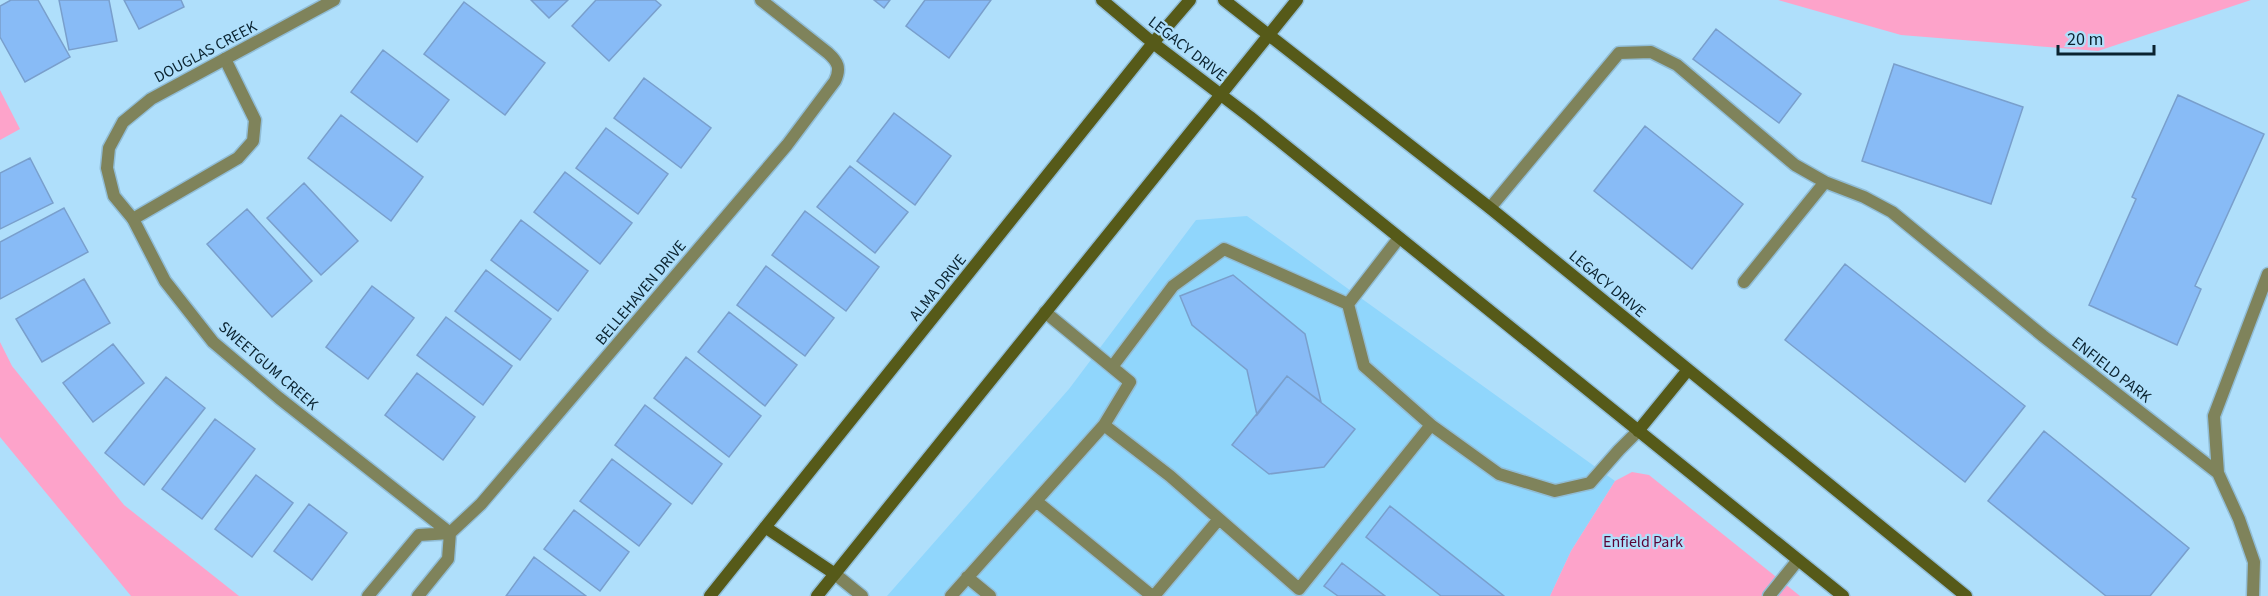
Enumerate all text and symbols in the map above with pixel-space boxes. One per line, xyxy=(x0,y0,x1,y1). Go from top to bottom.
street label: LEGACY DRIVE xyxy=(1143,11,1231,86)
street label: DOUGLAS CREEK xyxy=(150,15,261,88)
scale bar xyxy=(2058,18,2154,56)
text: 20 m xyxy=(2067,27,2103,52)
street label: BELLEHAVEN DRIVE xyxy=(590,235,691,350)
street label: LEGACY DRIVE xyxy=(1564,245,1651,322)
street label: ALMA DRIVE xyxy=(904,250,971,326)
street label: SWEETGUM CREEK xyxy=(214,316,323,416)
street label: ENFIELD PARK xyxy=(2067,332,2156,408)
park label: Enfield Park xyxy=(1603,531,1683,553)

